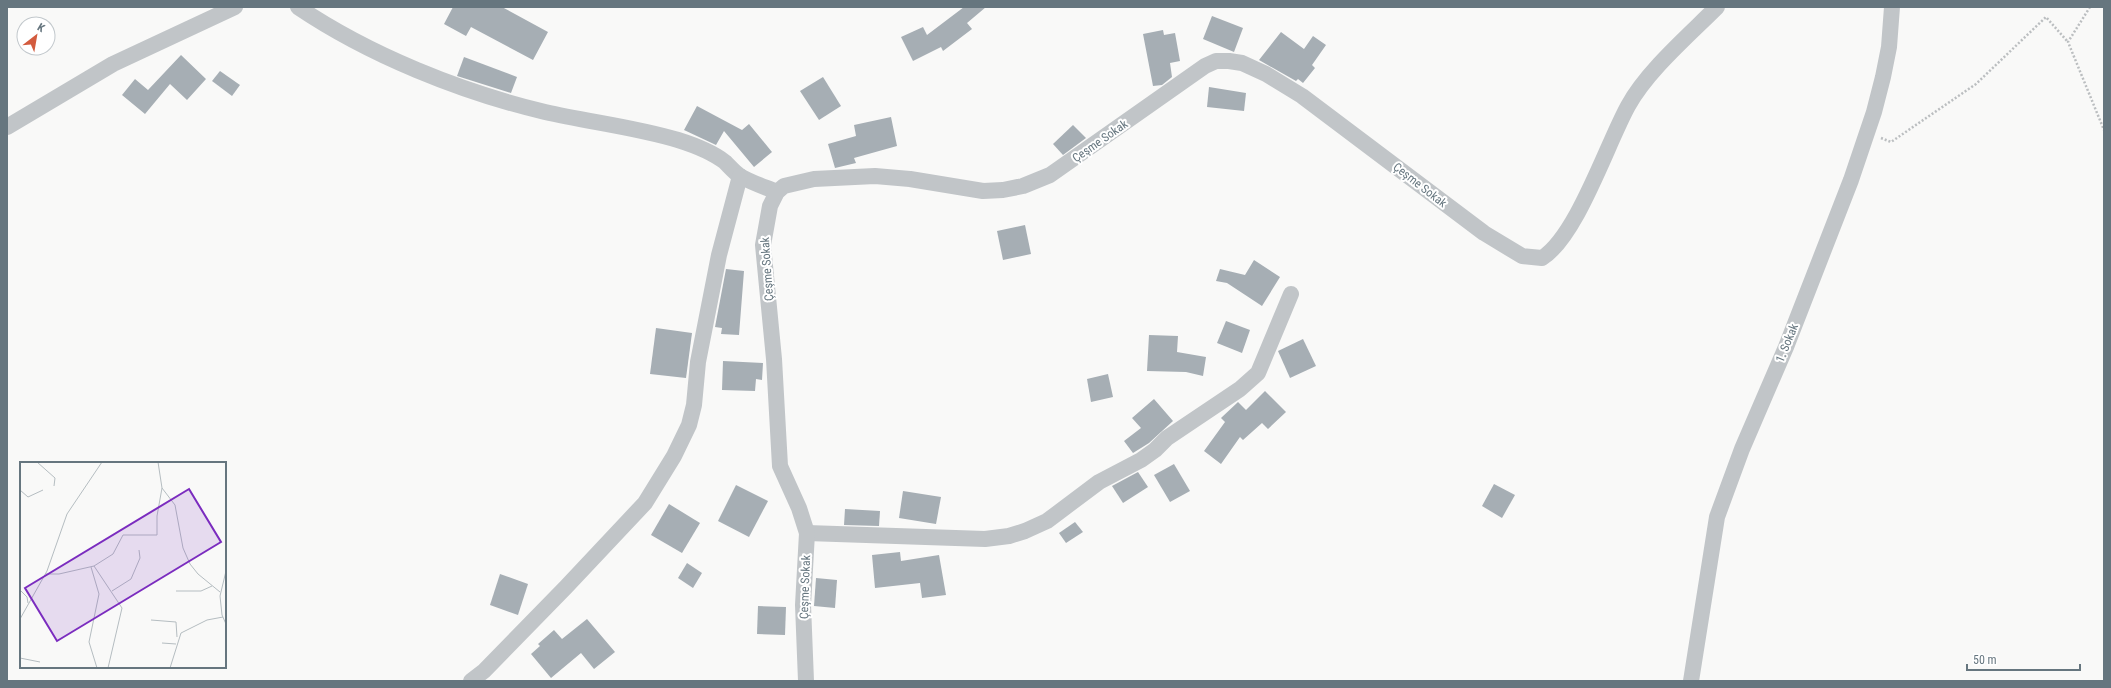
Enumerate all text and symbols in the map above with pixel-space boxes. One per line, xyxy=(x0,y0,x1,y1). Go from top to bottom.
north arrow xyxy=(16,16,56,56)
text: K xyxy=(35,21,48,35)
street label: Çeşme Sokak xyxy=(1070,117,1131,165)
street label: Çeşme Sokak xyxy=(1390,160,1450,211)
street label: Çeşme Sokak xyxy=(758,236,776,301)
street label: 1. Sokak xyxy=(1773,321,1801,364)
inset map xyxy=(20,462,226,668)
street label: Çeşme Sokak xyxy=(797,554,813,619)
scale bar xyxy=(1967,646,2080,672)
text: 50 m xyxy=(1973,653,1997,667)

